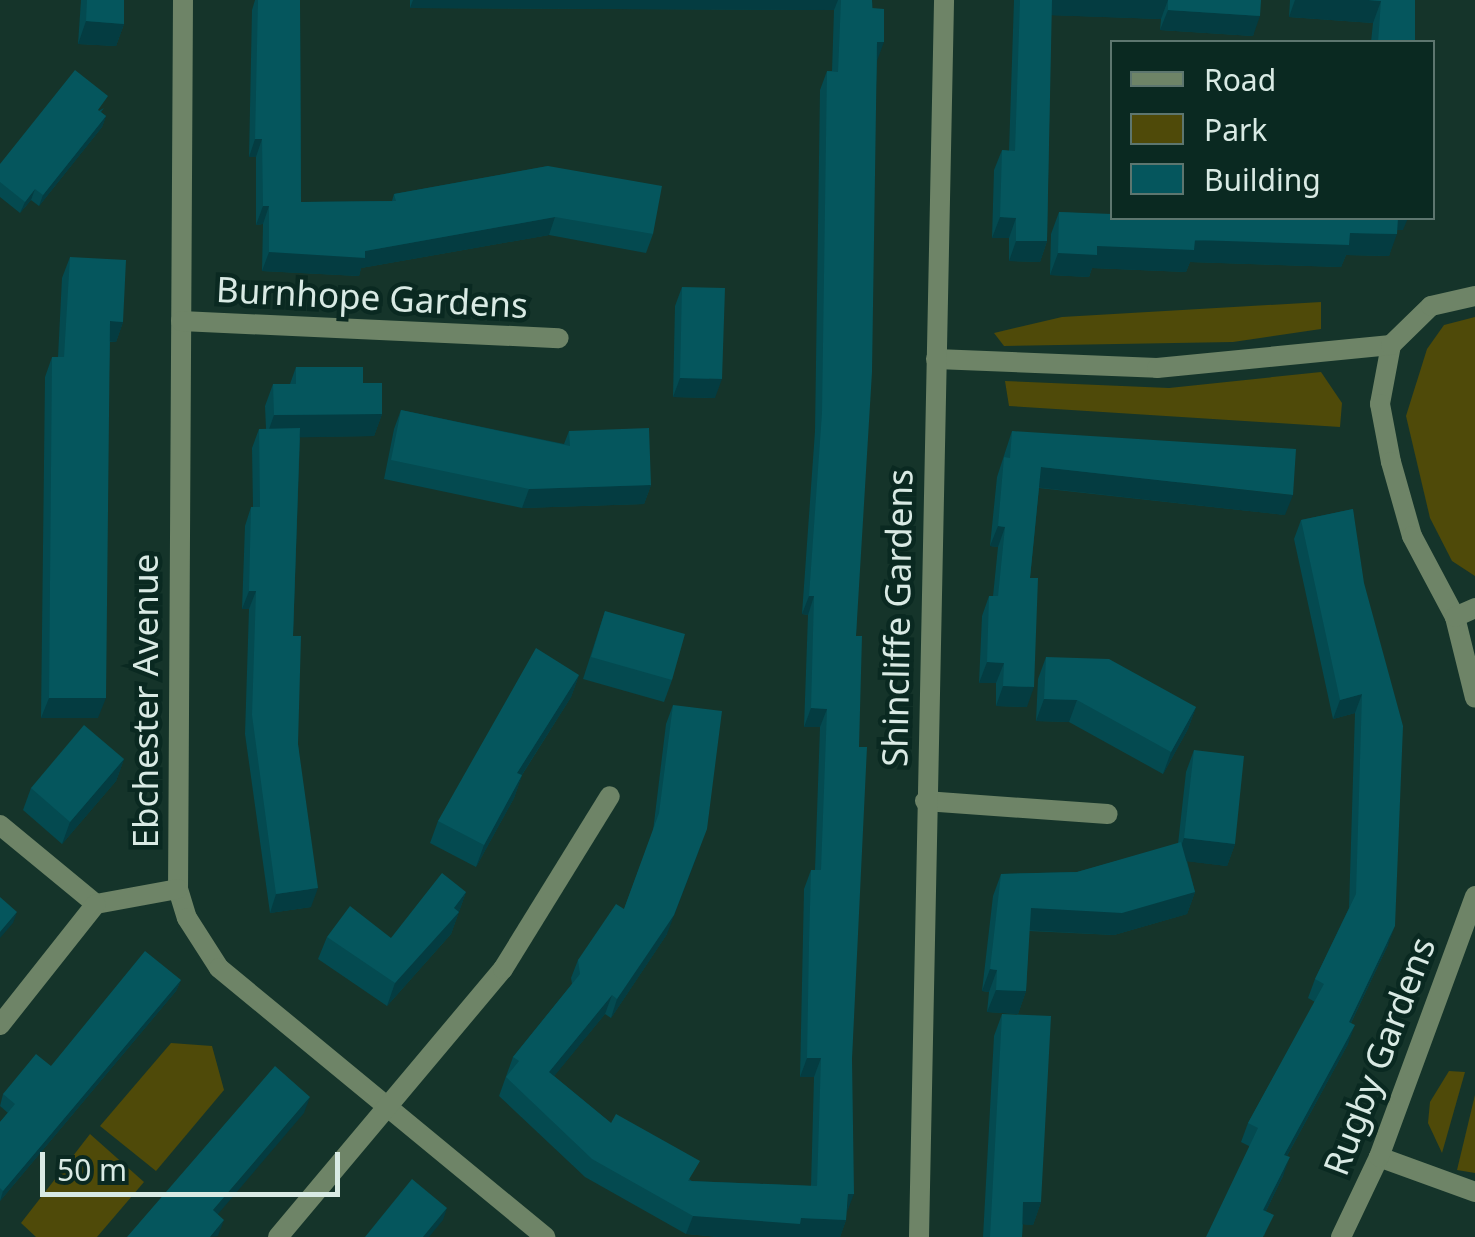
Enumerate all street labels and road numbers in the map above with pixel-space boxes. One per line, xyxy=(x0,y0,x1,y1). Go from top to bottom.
street label: Burnhope Gardens xyxy=(215,268,529,326)
street label: Shincliffe Gardens xyxy=(873,469,921,767)
street label: Ebchester Avenue xyxy=(124,554,166,848)
street label: Rugby Gardens xyxy=(1314,931,1444,1181)

